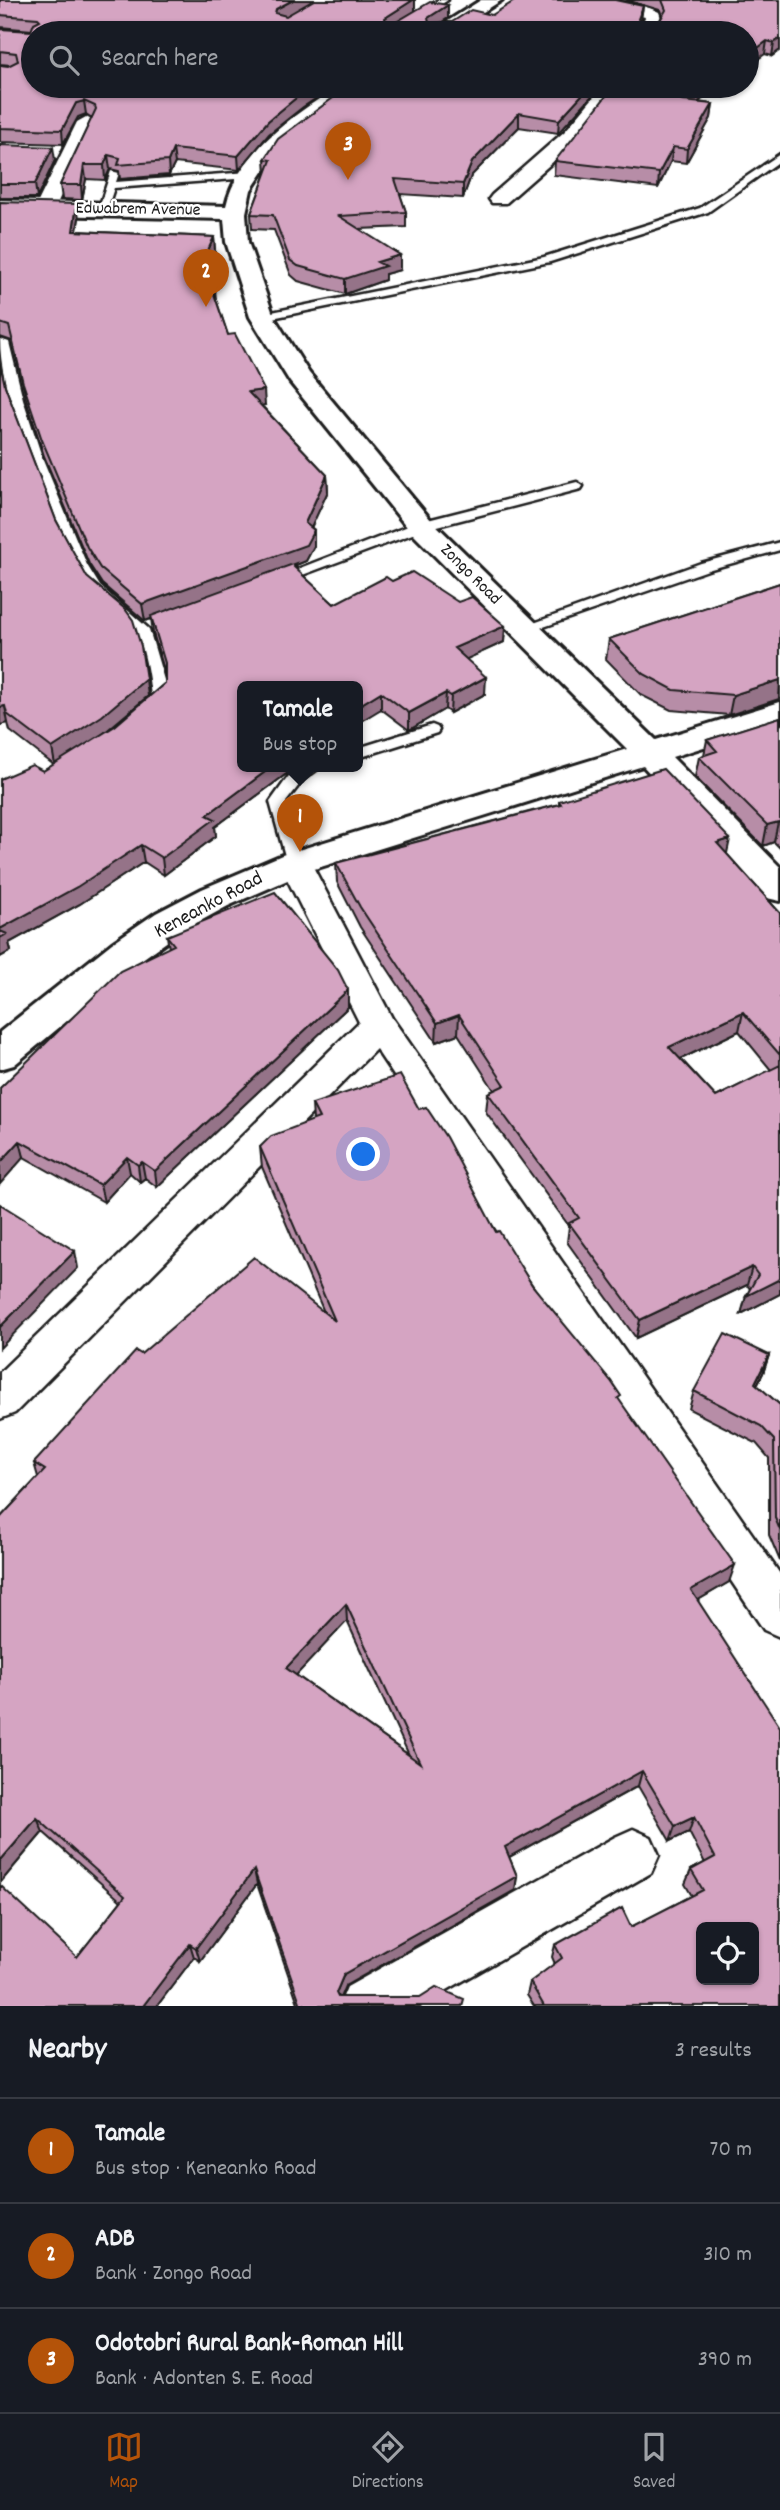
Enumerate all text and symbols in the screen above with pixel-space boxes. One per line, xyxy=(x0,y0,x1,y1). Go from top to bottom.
search box xyxy=(21,21,759,98)
icon: search xyxy=(45,41,83,79)
text: Search here xyxy=(101,41,219,78)
pin: 3 xyxy=(325,122,371,180)
street label: Edwabrem Avenue xyxy=(75,196,201,224)
pin: 2 xyxy=(183,249,229,307)
street label: Zongo Road xyxy=(434,539,506,611)
popup xyxy=(237,681,363,772)
text: Tamale xyxy=(263,692,333,729)
text: Bus stop xyxy=(263,729,337,762)
pin: 1 xyxy=(277,794,323,852)
street label: Keneanko Road xyxy=(149,865,269,947)
your location xyxy=(346,1137,380,1171)
map controls xyxy=(696,1922,759,1985)
button: locate xyxy=(696,1922,759,1985)
text: Nearby xyxy=(28,2030,106,2073)
text: 3 results xyxy=(675,2035,752,2068)
text: Tamale xyxy=(95,2116,165,2153)
text: 1 xyxy=(48,2134,54,2167)
text: 70 m xyxy=(710,2134,752,2167)
text: Bus stop · Keneanko Road xyxy=(95,2153,316,2186)
text: ADB xyxy=(95,2221,135,2258)
text: 2 xyxy=(46,2239,56,2272)
text: 310 m xyxy=(703,2239,752,2272)
text: Bank · Zongo Road xyxy=(95,2258,252,2291)
text: Odotobri Rural Bank-Roman Hill xyxy=(95,2326,403,2363)
text: 3 xyxy=(46,2344,56,2377)
text: 390 m xyxy=(698,2344,752,2377)
text: Bank · Adonten S. E. Road xyxy=(95,2363,313,2396)
tab: Map xyxy=(105,2428,143,2497)
tab: Directions xyxy=(352,2428,424,2497)
tab: Saved xyxy=(633,2428,675,2497)

